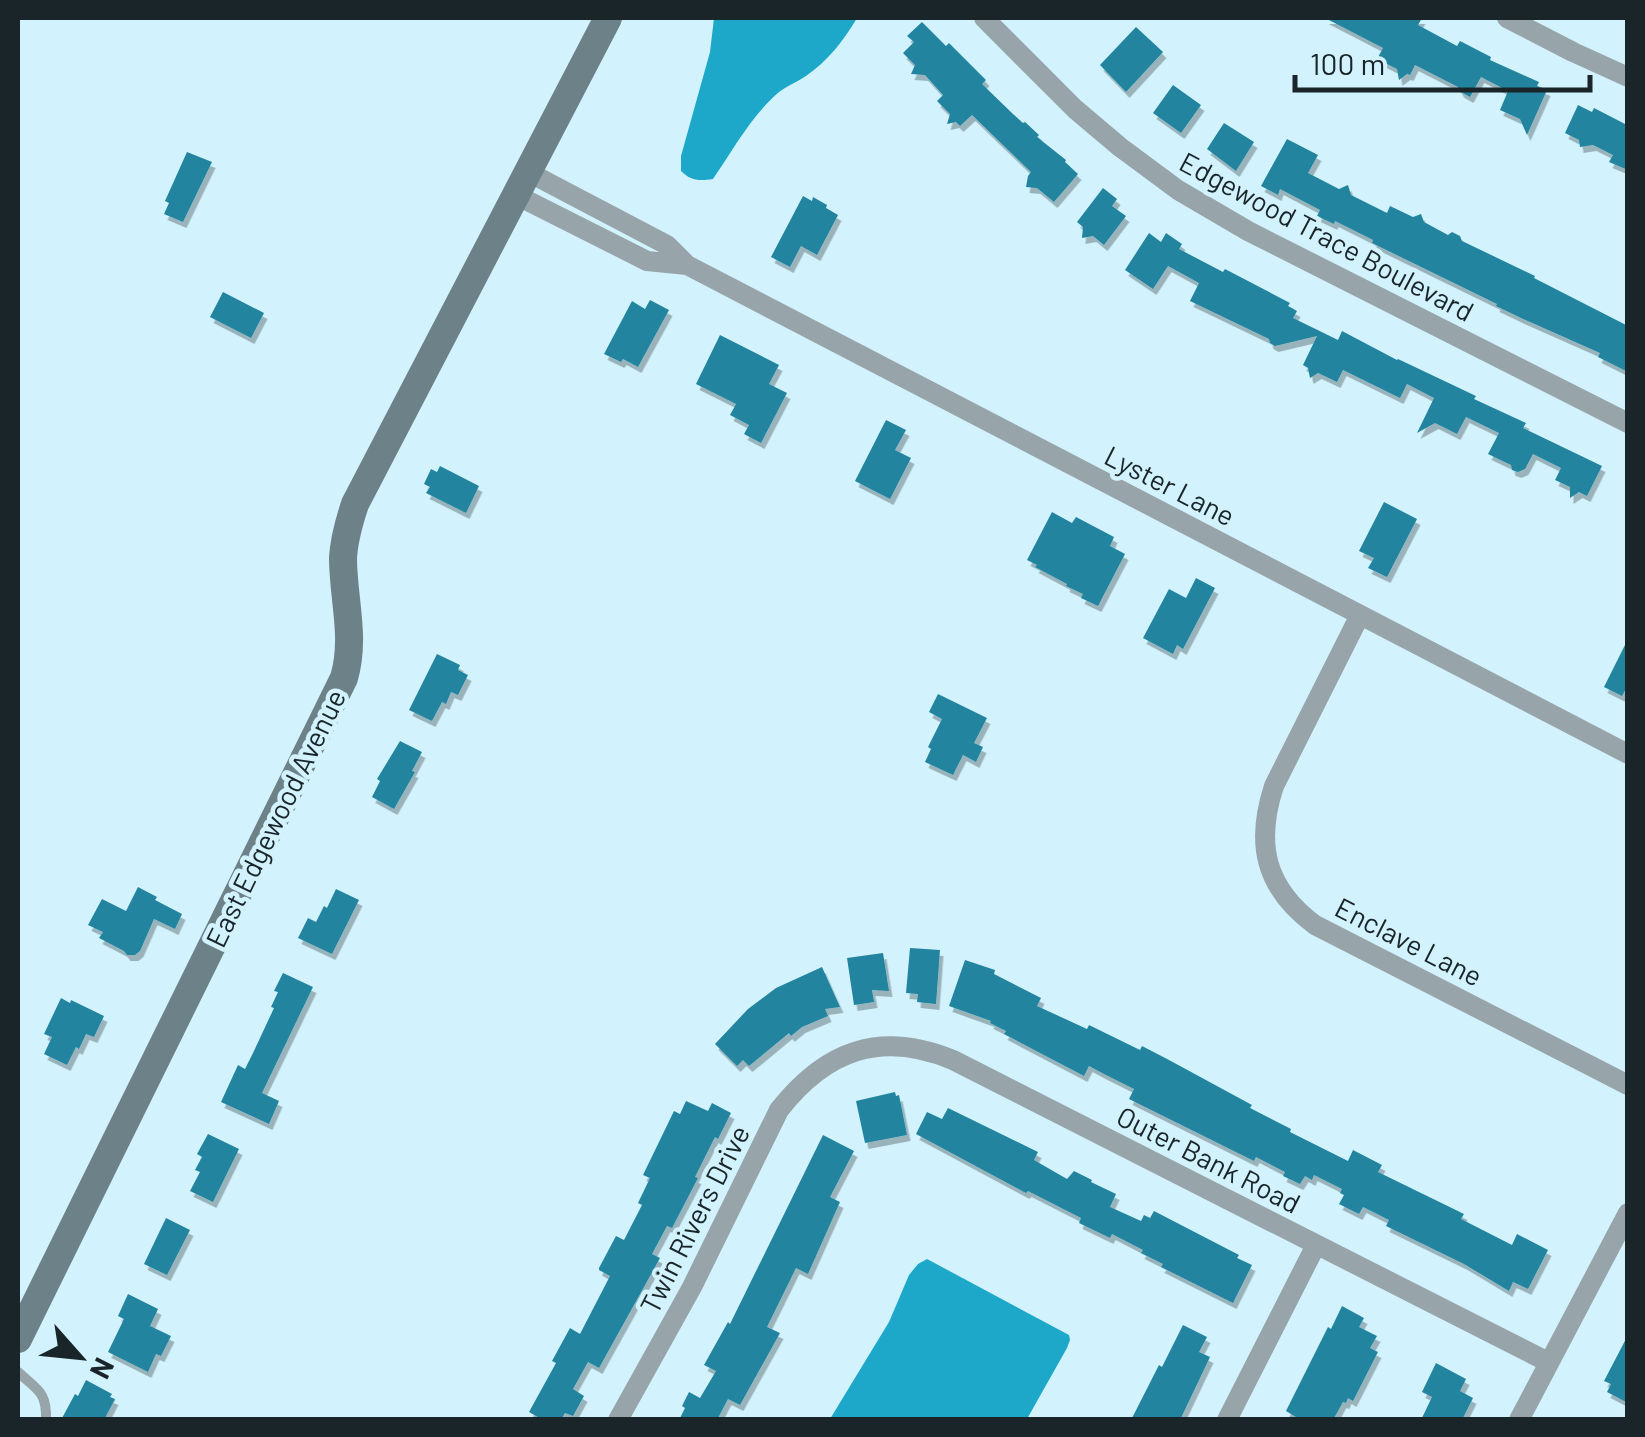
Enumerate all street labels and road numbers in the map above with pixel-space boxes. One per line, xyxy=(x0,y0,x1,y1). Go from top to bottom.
street label: Edgewood Trace Boulevard xyxy=(1174,144,1480,328)
street label: Lyster Lane xyxy=(1099,438,1241,532)
street label: East Edgewood Avenue xyxy=(198,684,352,952)
street label: Enclave Lane xyxy=(1330,889,1488,993)
street label: Outer Bank Road xyxy=(1112,1098,1306,1220)
street label: Twin Rivers Drive xyxy=(632,1119,756,1319)

